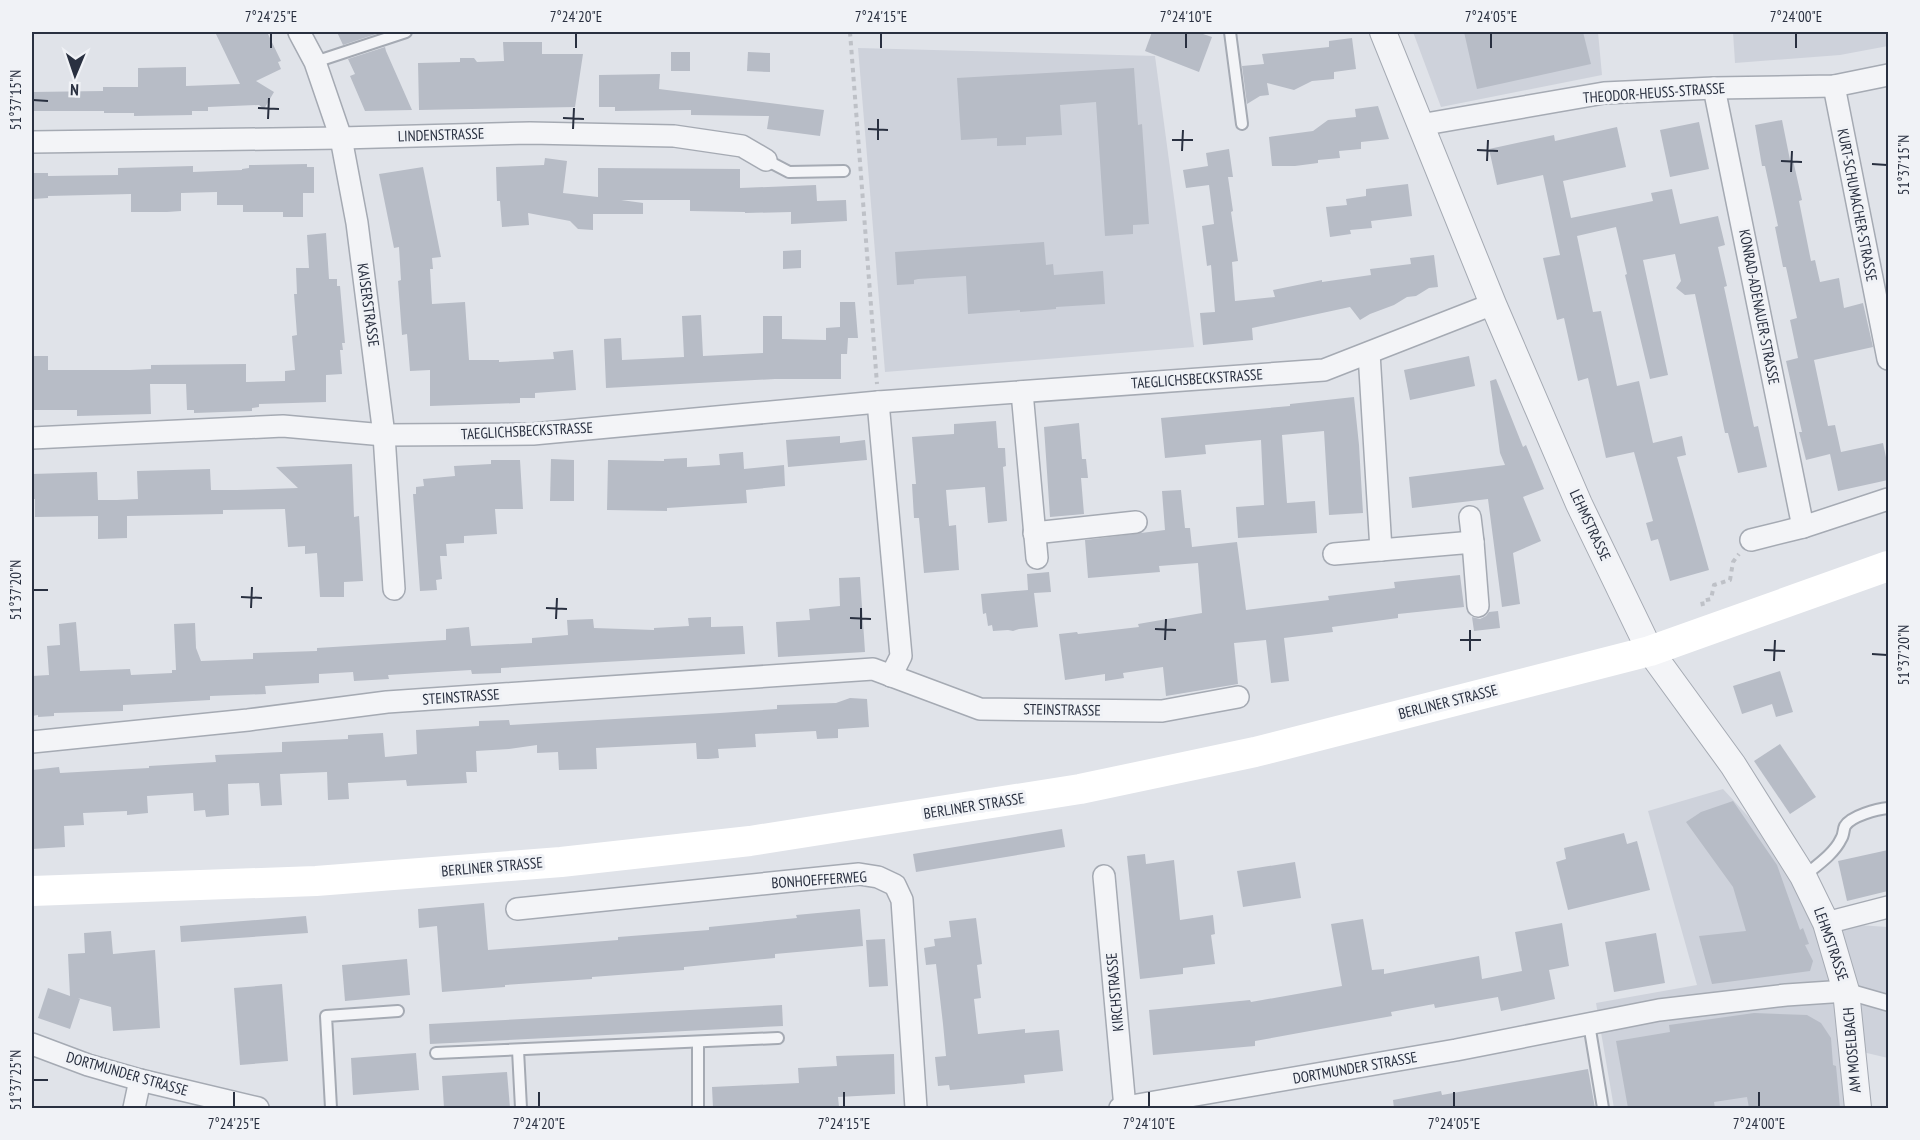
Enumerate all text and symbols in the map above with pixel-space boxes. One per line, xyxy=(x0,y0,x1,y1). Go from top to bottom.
text: 7°24'25"E xyxy=(245,7,297,26)
text: 7°24'20"E xyxy=(550,7,602,26)
text: 7°24'15"E xyxy=(855,7,907,26)
text: 7°24'10"E xyxy=(1160,7,1212,26)
text: 7°24'05"E xyxy=(1465,7,1517,26)
text: 7°24'00"E xyxy=(1770,7,1822,26)
north arrow xyxy=(45,45,105,105)
text: 51°37'15"N xyxy=(6,70,25,130)
street label: THEODOR-HEUSS-STRASSE xyxy=(1582,78,1726,107)
text: N xyxy=(70,80,79,100)
street label: LINDENSTRASSE xyxy=(397,123,485,146)
street label: KURT-SCHUMACHER-STRASSE xyxy=(1833,127,1882,283)
text: 51°37'15"N xyxy=(1894,135,1913,195)
street label: KONRAD-ADENAUER-STRASSE xyxy=(1735,228,1784,386)
street label: KAISERSTRASSE xyxy=(353,262,384,348)
street label: TAEGLICHSBECKSTRASSE xyxy=(1130,364,1263,393)
street label: TAEGLICHSBECKSTRASSE xyxy=(461,418,593,443)
street label: LEHMSTRASSE xyxy=(1566,486,1615,564)
text: 51°37'20"N xyxy=(6,560,25,620)
text: 51°37'20"N xyxy=(1894,625,1913,685)
street label: BERLINER STRASSE xyxy=(1396,680,1499,723)
street label: STEINSTRASSE xyxy=(422,684,500,709)
street label: STEINSTRASSE xyxy=(1023,699,1101,720)
street label: BERLINER STRASSE xyxy=(922,788,1026,823)
street label: BERLINER STRASSE xyxy=(440,853,543,880)
street label: BONHOEFFERWEG xyxy=(771,867,867,892)
street label: LEHMSTRASSE xyxy=(1810,905,1853,983)
street label: KIRCHSTRASSE xyxy=(1102,952,1127,1032)
street label: AM MOSELBACH xyxy=(1838,1007,1865,1093)
street label: DORTMUNDER STRASSE xyxy=(64,1047,190,1100)
street label: DORTMUNDER STRASSE xyxy=(1291,1047,1419,1088)
text: 51°37'25"N xyxy=(6,1050,25,1110)
text: 7°24'25"E xyxy=(208,1114,260,1133)
text: 7°24'20"E xyxy=(513,1114,565,1133)
text: 7°24'15"E xyxy=(818,1114,870,1133)
text: 7°24'10"E xyxy=(1123,1114,1175,1133)
text: 7°24'05"E xyxy=(1428,1114,1480,1133)
text: 7°24'00"E xyxy=(1733,1114,1785,1133)

